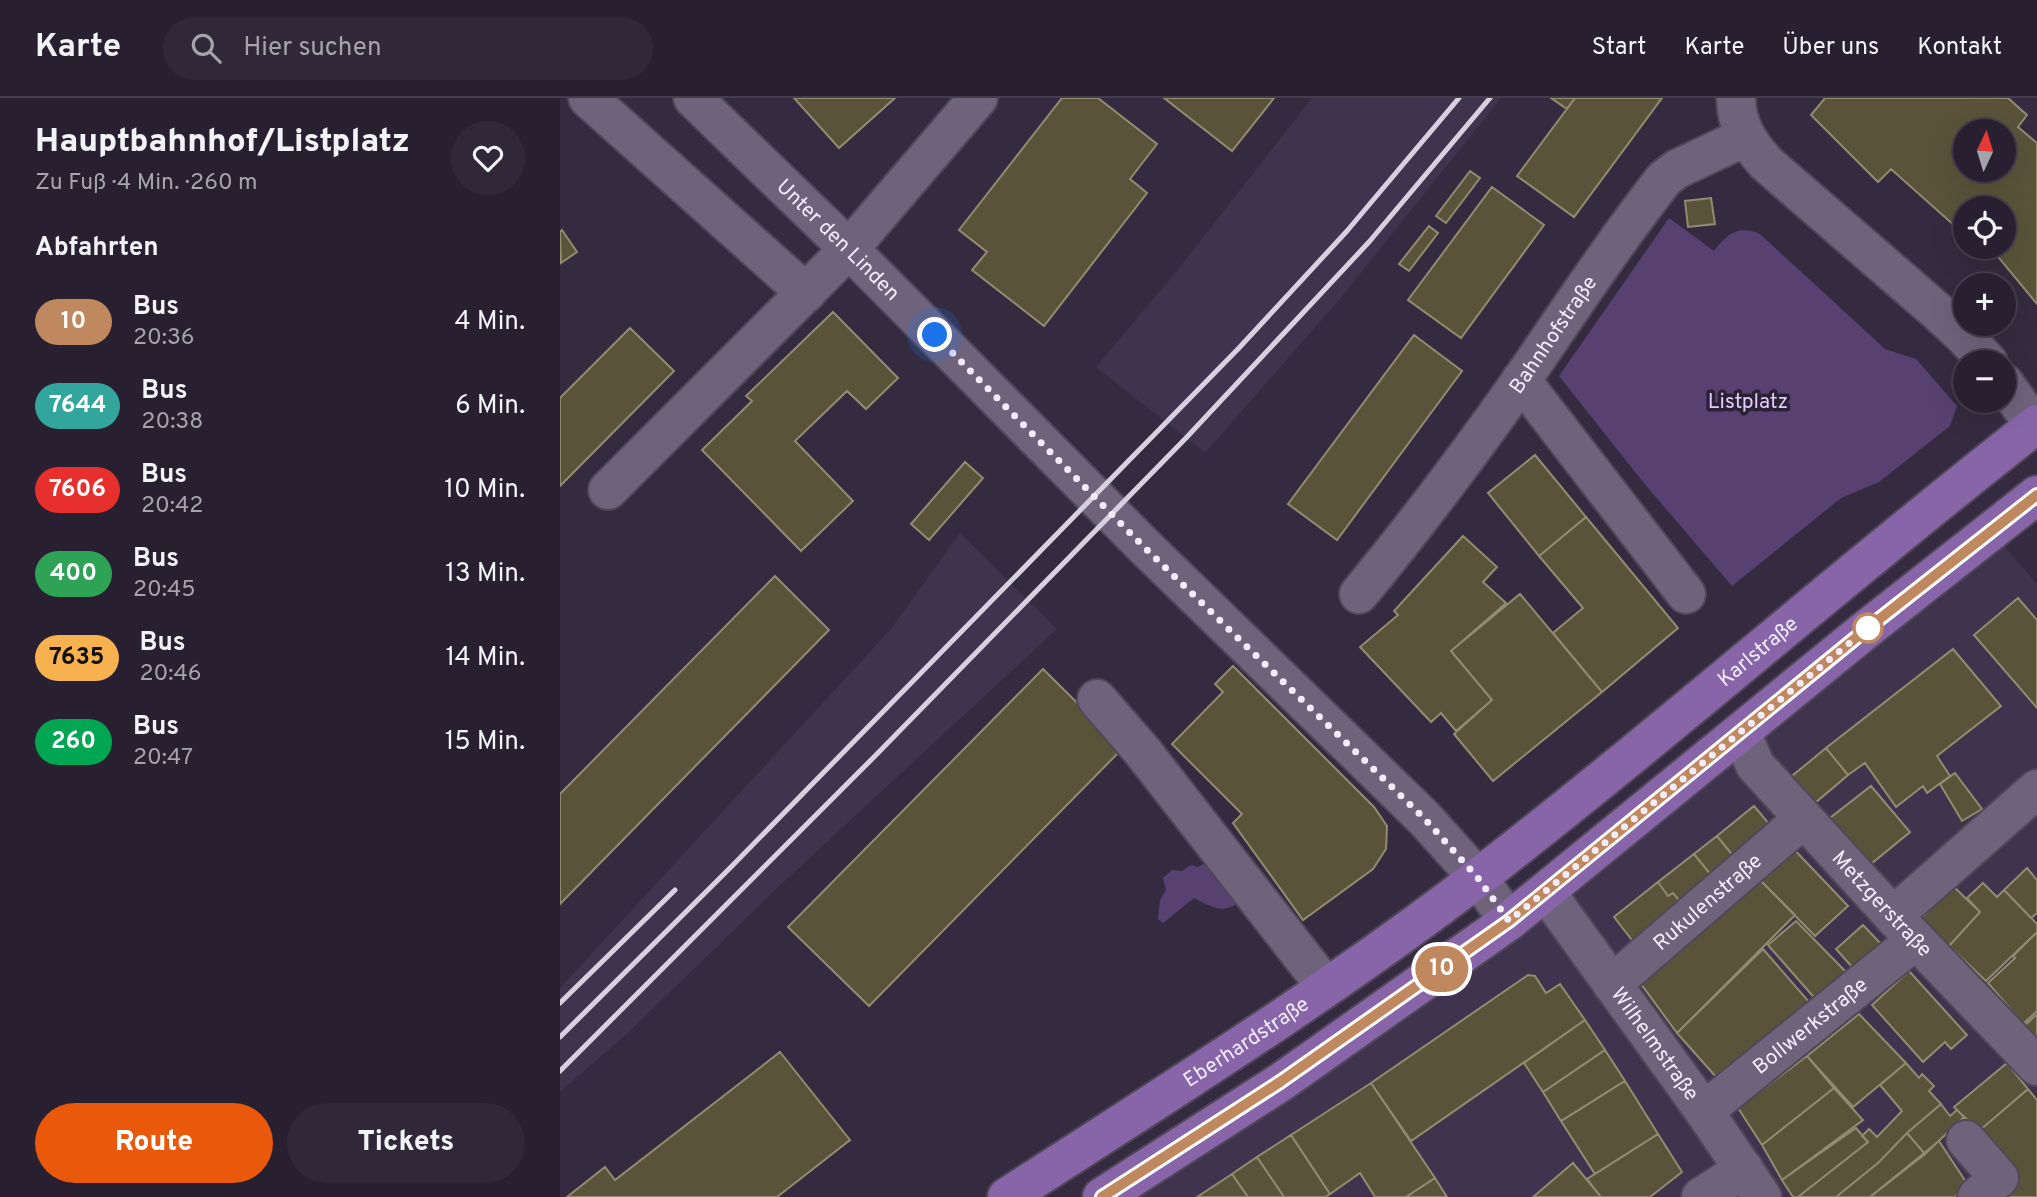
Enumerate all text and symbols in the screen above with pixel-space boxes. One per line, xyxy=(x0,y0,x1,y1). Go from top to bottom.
search box xyxy=(163,17,653,80)
text: Karte xyxy=(35,27,121,69)
icon: search xyxy=(187,29,225,67)
text: Hier suchen xyxy=(243,32,382,65)
text: Start xyxy=(1592,33,1646,63)
text: Karte xyxy=(1684,33,1744,63)
text: Über uns xyxy=(1782,33,1879,63)
text: Kontakt xyxy=(1917,33,2002,63)
north arrow xyxy=(1953,119,2016,182)
map controls xyxy=(1953,119,2016,413)
button: heart xyxy=(451,121,525,195)
text: Hauptbahnhof/Listplatz xyxy=(35,122,410,164)
text: Zu Fuß · 4 Min. · 260 m xyxy=(35,169,258,198)
street label: Unter den Linden xyxy=(770,174,905,307)
button: locate xyxy=(1953,196,2016,259)
text: Abfahrten xyxy=(35,232,159,265)
street label: Bahnhofstraße xyxy=(1504,271,1604,400)
button: + xyxy=(1953,273,2016,336)
text: Bus xyxy=(133,291,179,324)
text: 4 Min. xyxy=(455,306,525,339)
text: 10 xyxy=(61,307,86,337)
your location xyxy=(917,317,952,352)
text: 20:36 xyxy=(133,324,195,353)
button: − xyxy=(1953,350,2016,413)
text: Bus xyxy=(141,375,187,408)
park label: Listplatz xyxy=(1708,389,1788,416)
text: 6 Min. xyxy=(455,390,525,423)
text: 7644 xyxy=(49,391,106,421)
text: 20:38 xyxy=(141,408,203,437)
text: Bus xyxy=(141,459,187,492)
text: 10 Min. xyxy=(444,474,525,507)
text: 7606 xyxy=(49,475,106,505)
text: 20:42 xyxy=(141,492,203,521)
text: Bus xyxy=(133,543,179,576)
text: 13 Min. xyxy=(445,558,525,591)
text: 400 xyxy=(50,559,97,589)
text: 20:45 xyxy=(133,576,196,605)
street label: Karlstraße xyxy=(1713,611,1804,694)
unlabelled marker xyxy=(1853,613,1883,643)
text: Bus xyxy=(140,627,186,660)
text: 14 Min. xyxy=(445,642,525,675)
text: 7635 xyxy=(49,643,105,673)
text: 20:46 xyxy=(140,660,202,689)
text: Bus xyxy=(133,711,179,744)
text: 15 Min. xyxy=(445,726,525,759)
text: 260 xyxy=(51,727,96,757)
text: 20:47 xyxy=(133,744,193,773)
street label: Metzgerstraße xyxy=(1825,846,1937,964)
street label: Rukulenstraße xyxy=(1648,848,1768,957)
line badge: 10 xyxy=(1410,946,1474,992)
text: 10 xyxy=(1429,954,1455,984)
street label: Bollwerkstraße xyxy=(1748,972,1874,1081)
street label: Wilhelmstraße xyxy=(1604,982,1704,1107)
street label: Eberhardstraße xyxy=(1179,991,1315,1094)
button: Route xyxy=(35,1103,273,1183)
button: Tickets xyxy=(287,1103,525,1183)

